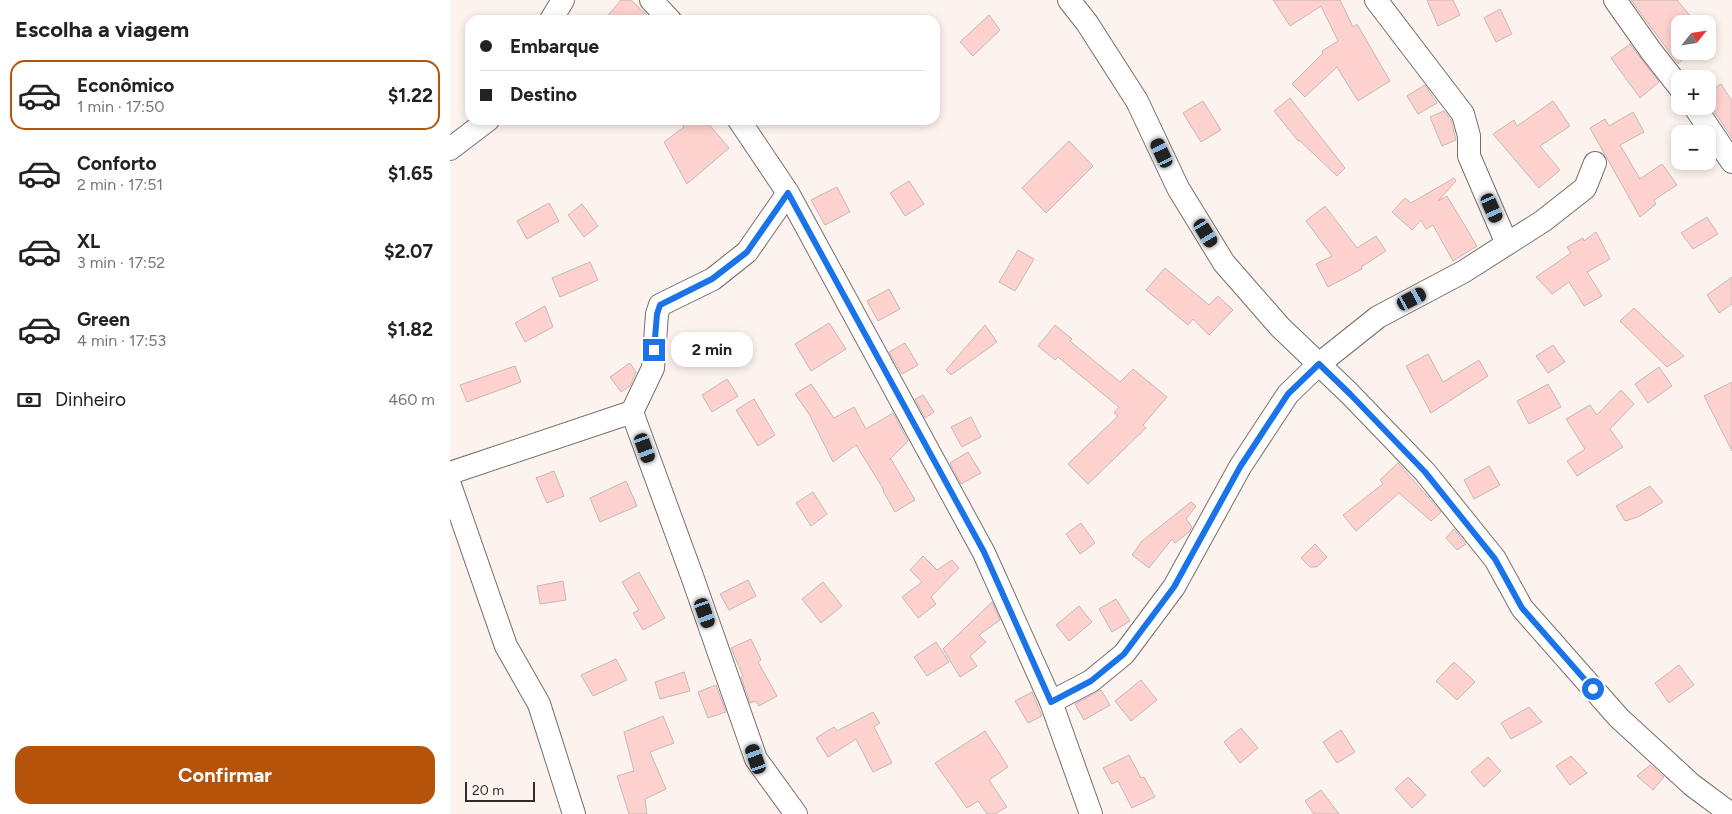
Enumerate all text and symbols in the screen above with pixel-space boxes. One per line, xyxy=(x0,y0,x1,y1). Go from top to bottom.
north arrow xyxy=(1671,15,1716,60)
map controls xyxy=(1671,15,1716,170)
text: Escolha a viagem xyxy=(15,16,189,43)
text: Embarque xyxy=(510,35,599,58)
button: + xyxy=(1671,70,1716,115)
icon: car xyxy=(17,73,62,118)
text: Econômico xyxy=(77,74,174,97)
text: Destino xyxy=(510,83,577,106)
text: $1.22 xyxy=(388,84,433,107)
text: 1 min · 17:50 xyxy=(77,97,165,116)
button: − xyxy=(1671,125,1716,170)
car xyxy=(1148,136,1175,170)
icon: car xyxy=(17,151,62,196)
text: Conforto xyxy=(77,152,157,175)
text: $1.65 xyxy=(388,162,433,185)
text: 2 min · 17:51 xyxy=(77,175,163,194)
car xyxy=(1479,191,1504,225)
car xyxy=(1191,216,1220,250)
icon: car xyxy=(17,229,62,274)
text: XL xyxy=(77,230,100,253)
text: $2.07 xyxy=(384,240,433,263)
text: 3 min · 17:52 xyxy=(77,253,165,272)
car xyxy=(1395,285,1428,313)
icon: car xyxy=(17,307,62,352)
text: Green xyxy=(77,308,130,331)
text: $1.82 xyxy=(387,318,433,341)
text: 4 min · 17:53 xyxy=(77,331,166,350)
callout: 2 min xyxy=(672,332,754,368)
route end xyxy=(643,339,665,361)
text: 2 min xyxy=(692,340,732,359)
icon: cash xyxy=(15,386,43,414)
text: Dinheiro xyxy=(55,388,126,411)
text: 460 m xyxy=(388,390,435,409)
car xyxy=(632,431,657,465)
car xyxy=(693,596,716,630)
route start xyxy=(1582,678,1604,700)
car xyxy=(744,742,767,776)
button: Confirmar xyxy=(15,746,435,804)
scale bar xyxy=(465,779,535,802)
text: 20 m xyxy=(472,782,504,799)

